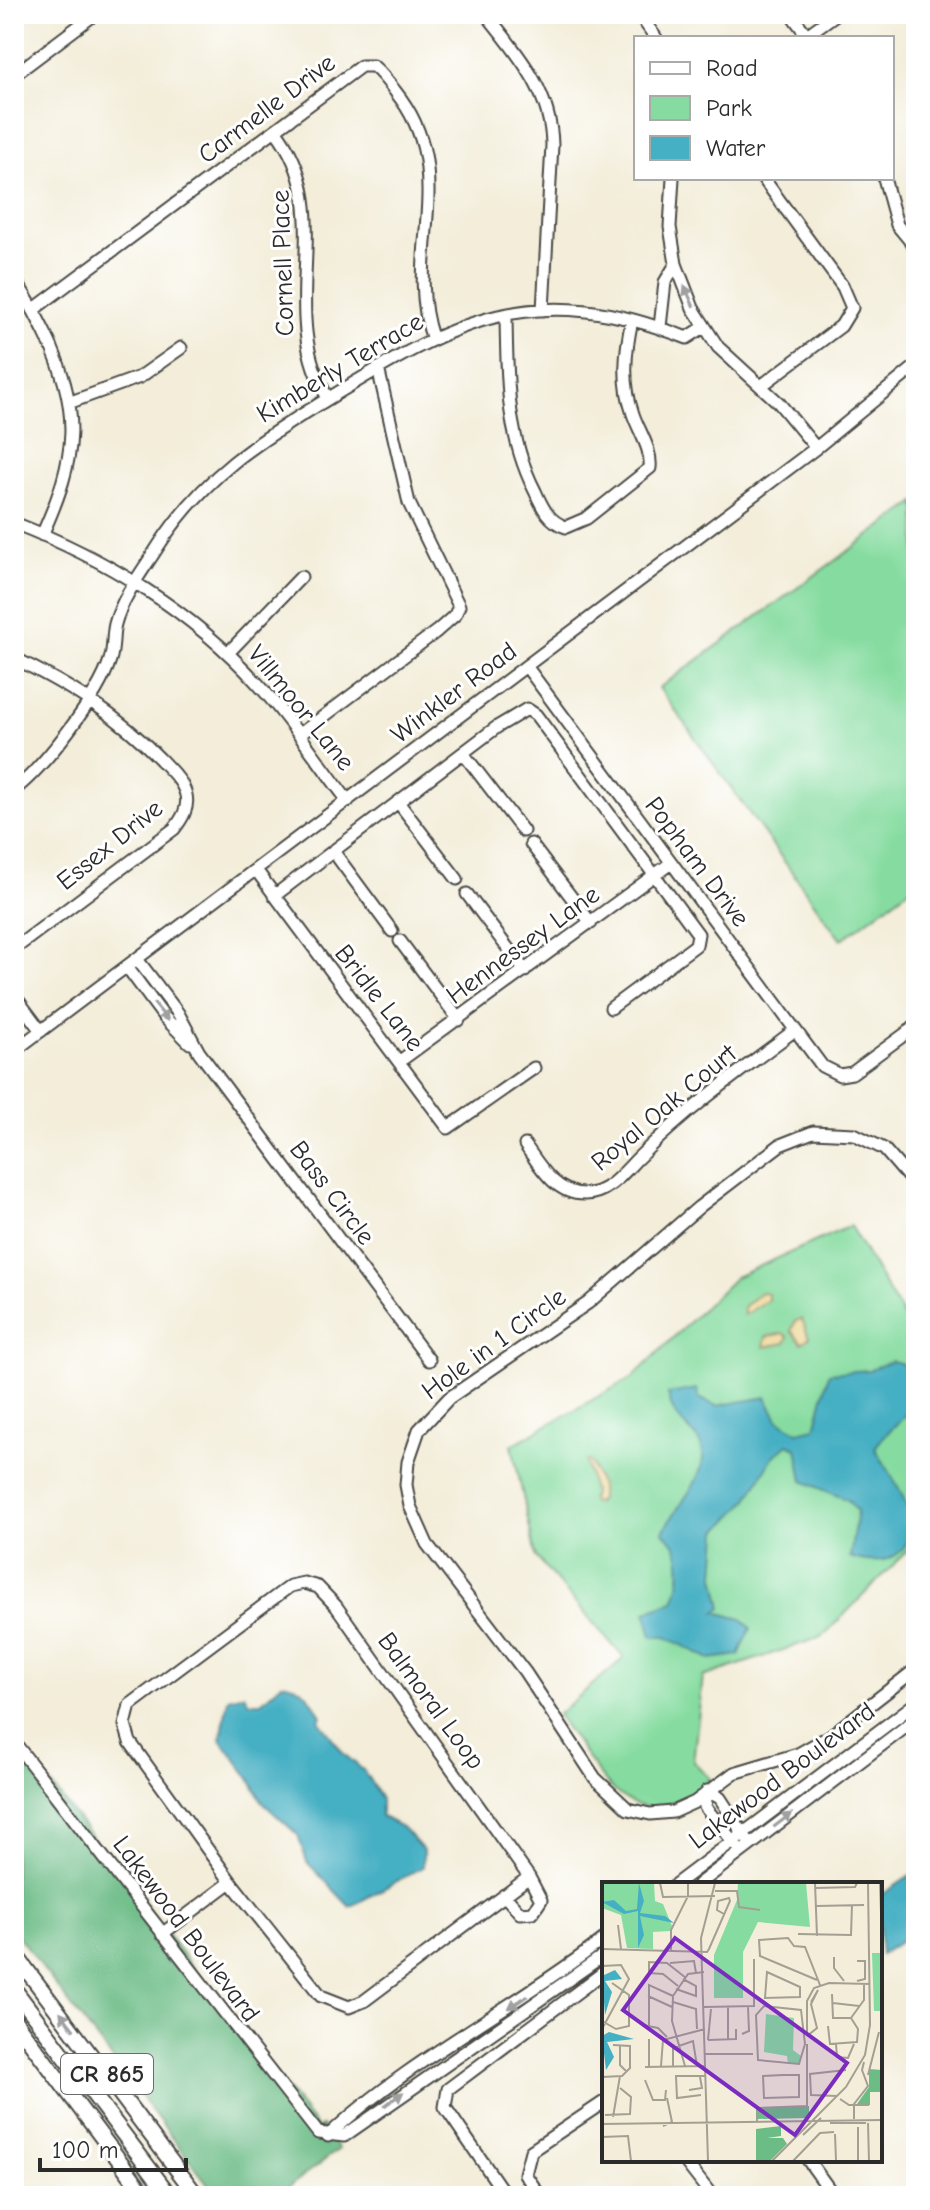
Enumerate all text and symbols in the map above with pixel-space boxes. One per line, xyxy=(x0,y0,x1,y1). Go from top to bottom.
legend xyxy=(634,36,894,180)
street label: Carmelle Drive xyxy=(193,48,341,170)
text: Road xyxy=(706,54,758,82)
text: Park xyxy=(706,94,752,122)
text: Water xyxy=(706,134,766,162)
street label: Cornell Place xyxy=(265,189,301,337)
one-way arrow xyxy=(682,285,695,308)
street label: Kimberly Terrace xyxy=(251,307,429,429)
street label: Winkler Road xyxy=(385,636,523,750)
street label: Villmoor Lane xyxy=(241,639,361,777)
street label: Popham Drive xyxy=(639,791,755,933)
street label: Essex Drive xyxy=(51,793,169,897)
street label: Hennessey Lane xyxy=(441,879,605,1011)
street label: Bridle Lane xyxy=(328,939,430,1057)
one-way arrow xyxy=(152,1001,169,1022)
street label: Royal Oak Court xyxy=(585,1038,744,1177)
street label: Bass Circle xyxy=(283,1135,381,1251)
street label: Hole in 1 Circle xyxy=(416,1282,572,1406)
street label: Balmoral Loop xyxy=(371,1627,491,1775)
street label: Lakewood Boulevard xyxy=(683,1696,881,1856)
one-way arrow xyxy=(773,1813,793,1829)
street label: Lakewood Boulevard xyxy=(106,1830,266,2028)
inset map xyxy=(602,1882,882,2162)
one-way arrow xyxy=(508,1994,529,2009)
one-way arrow xyxy=(60,2011,76,2031)
road number: CR 865 xyxy=(61,2054,153,2094)
one-way arrow xyxy=(383,2091,405,2107)
scale bar xyxy=(40,2122,186,2172)
text: 100 m xyxy=(52,2136,119,2164)

